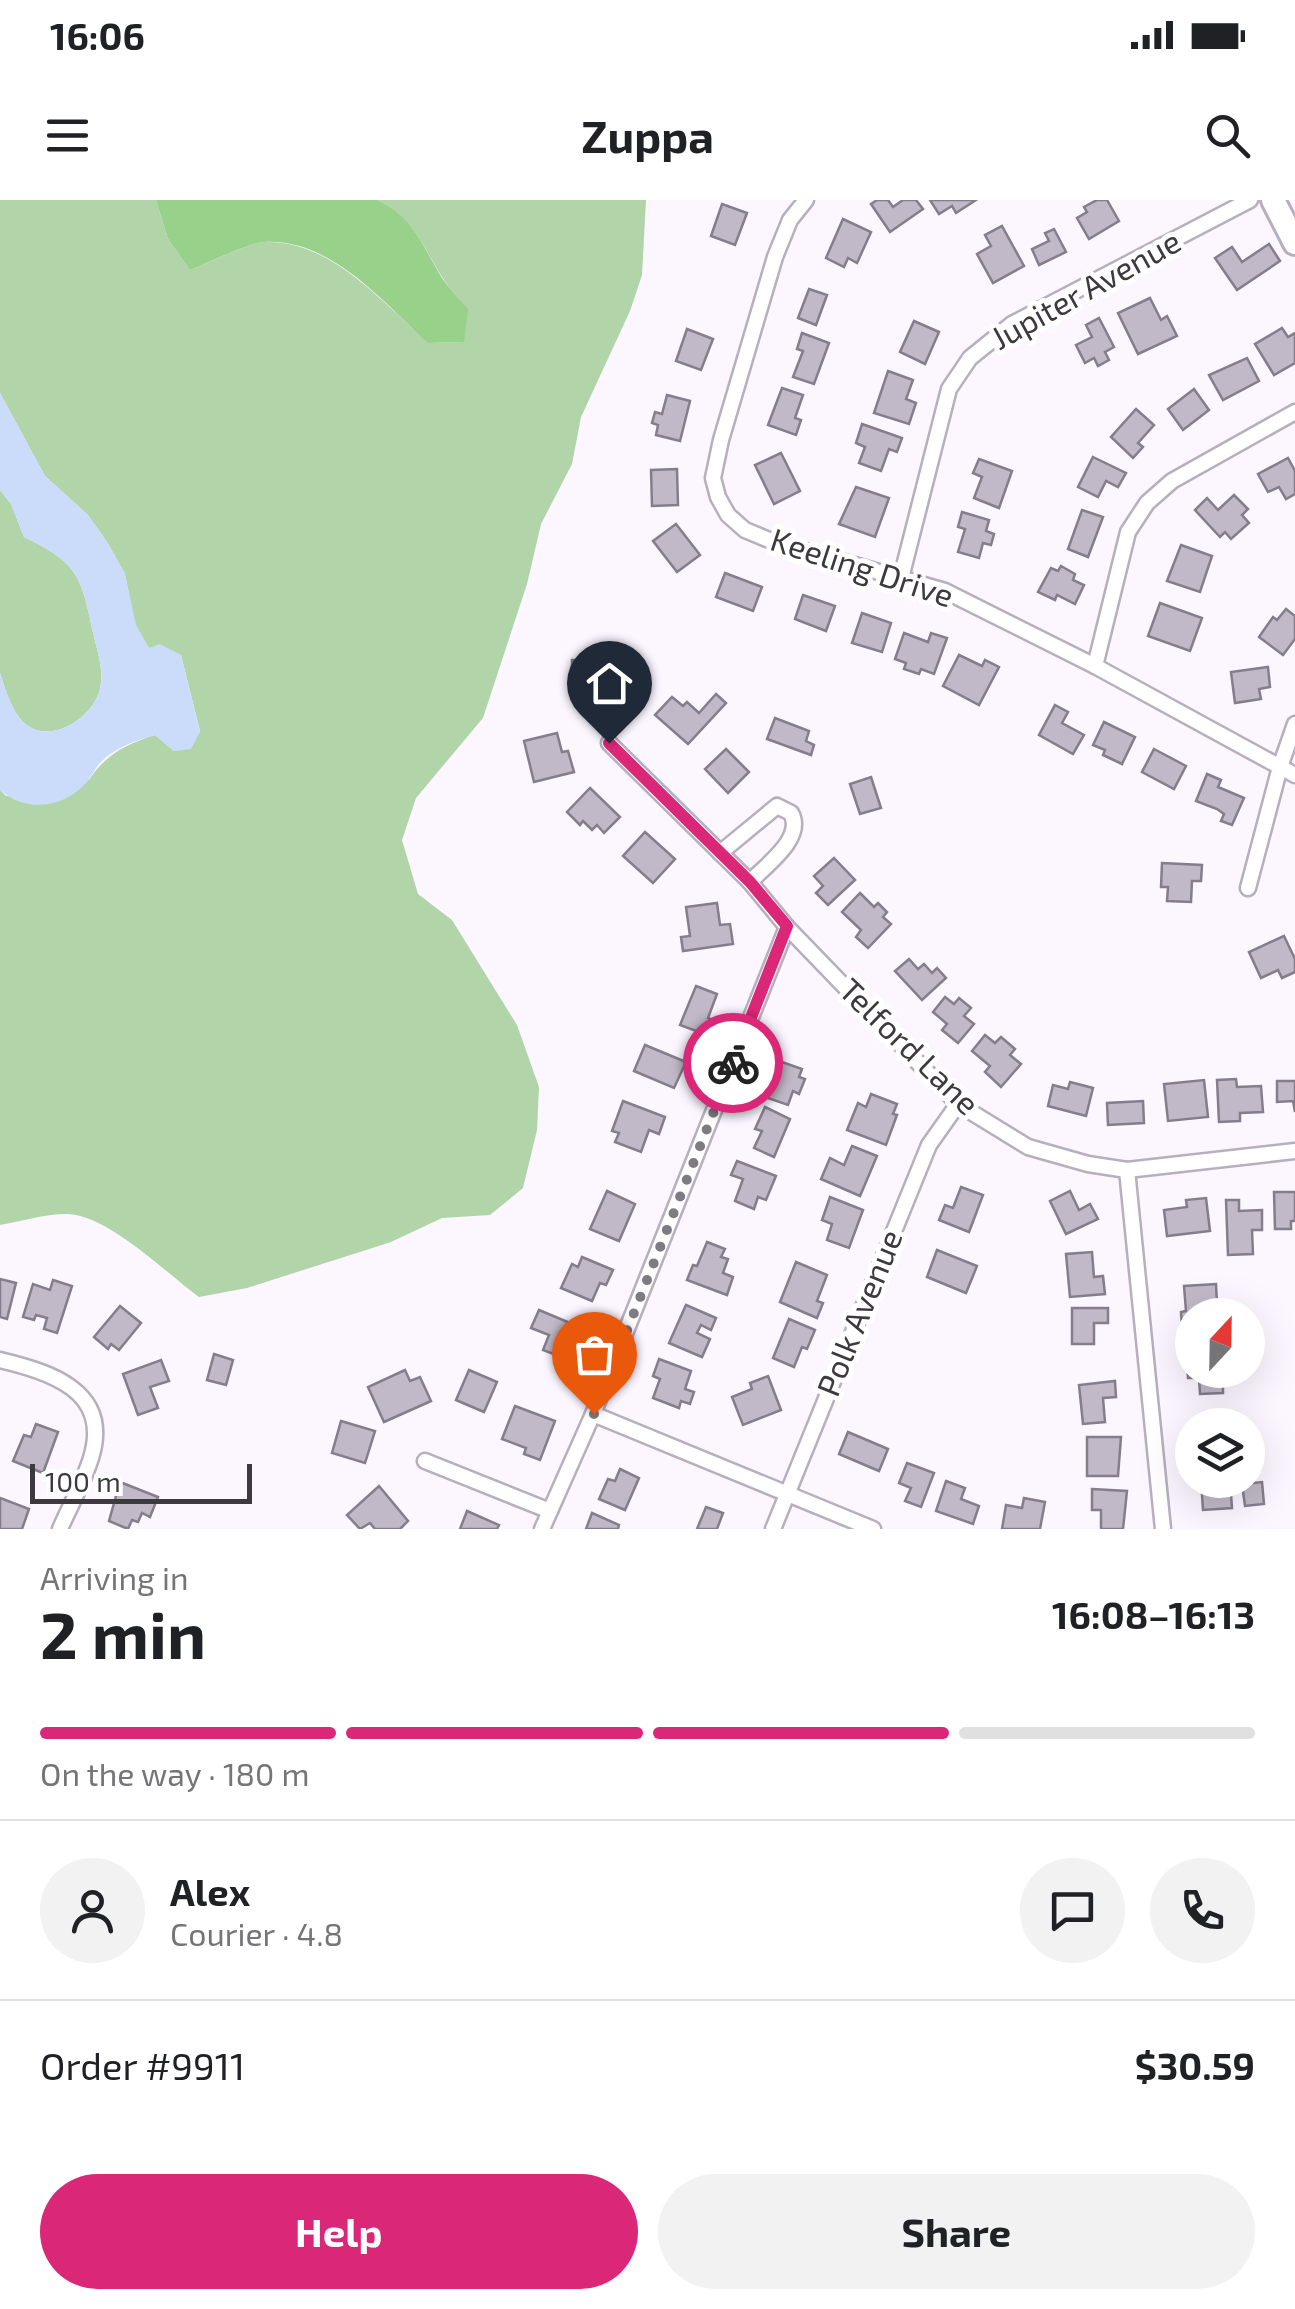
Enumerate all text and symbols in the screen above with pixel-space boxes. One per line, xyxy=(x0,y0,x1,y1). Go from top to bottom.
text: 16:06 xyxy=(50,12,145,58)
icon: menu xyxy=(40,108,95,163)
text: Zuppa xyxy=(581,108,714,162)
icon: search xyxy=(1200,108,1255,163)
street label: Jupiter Avenue xyxy=(984,221,1186,356)
street label: Keeling Drive xyxy=(766,519,959,614)
pin xyxy=(567,641,652,744)
icon: home xyxy=(582,656,637,711)
street label: Telford Lane xyxy=(833,970,988,1122)
courier xyxy=(683,1013,783,1113)
icon: bike xyxy=(706,1036,761,1091)
street label: Polk Avenue xyxy=(808,1224,909,1401)
north arrow xyxy=(1175,1298,1265,1388)
map controls xyxy=(1175,1298,1265,1498)
pin xyxy=(552,1312,637,1415)
icon: bag xyxy=(567,1327,622,1382)
button: layers xyxy=(1175,1408,1265,1498)
scale bar xyxy=(30,1459,252,1504)
text: 100 m xyxy=(45,1464,121,1498)
text: Arriving in xyxy=(40,1558,189,1596)
text: 16:08–16:13 xyxy=(1052,1591,1255,1637)
text: 2 min xyxy=(40,1594,206,1672)
text: On the way · 180 m xyxy=(40,1754,310,1792)
button: person xyxy=(40,1858,145,1963)
button: chat xyxy=(1020,1858,1125,1963)
button: phone xyxy=(1150,1858,1255,1963)
text: Alex xyxy=(170,1868,250,1914)
text: Courier · 4.8 xyxy=(170,1914,343,1952)
text: Order #9911 xyxy=(40,2042,245,2088)
text: $30.59 xyxy=(1135,2042,1255,2088)
button: Help xyxy=(40,2174,638,2289)
button: Share xyxy=(658,2174,1255,2289)

